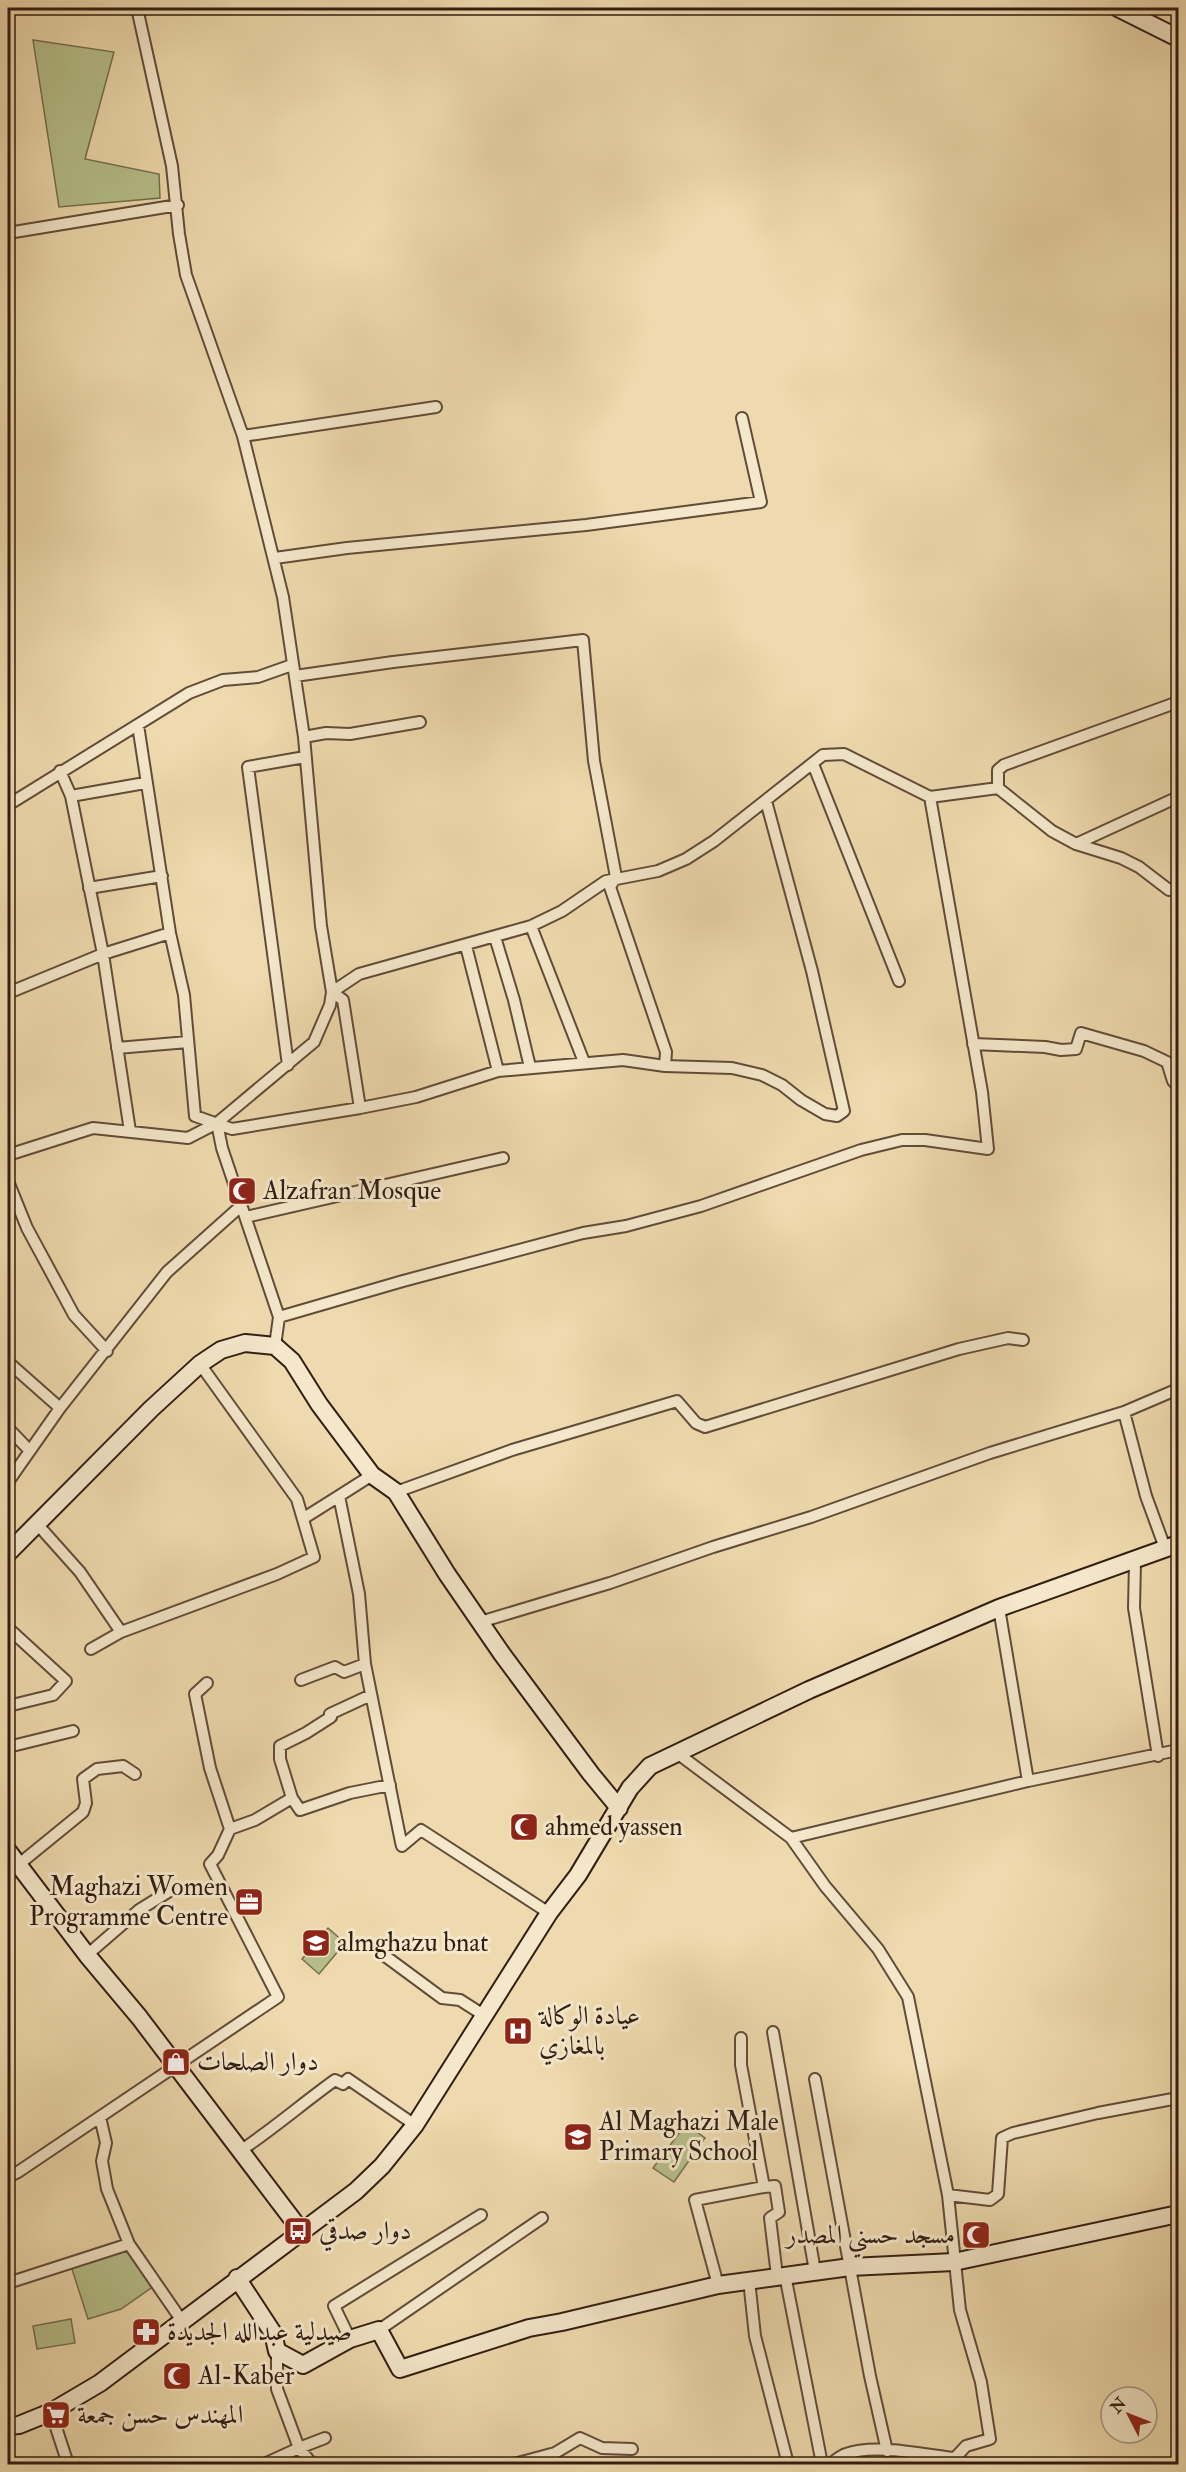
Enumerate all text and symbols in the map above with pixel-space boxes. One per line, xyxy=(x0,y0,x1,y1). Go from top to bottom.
mosque icon: Alzafran Mosque xyxy=(226,1175,258,1207)
place label: Alzafran Mosque xyxy=(262,1175,441,1207)
mosque icon: ahmed yassen xyxy=(508,1811,540,1843)
place label: ahmed yassen xyxy=(545,1811,683,1843)
place label: Maghazi Women Programme Centre xyxy=(29,1871,228,1933)
office icon: Maghazi Women Programme Centre xyxy=(233,1886,265,1918)
school or university icon: almghazu bnat xyxy=(300,1927,332,1959)
place label: almghazu bnat xyxy=(337,1927,488,1959)
place label: عيادة الوكالة بالمغازي xyxy=(537,2000,640,2066)
hospital icon: عيادة الوكالة بالمغازي xyxy=(502,2015,534,2047)
shop icon: دوار الصلحات xyxy=(160,2046,192,2078)
place label: دوار الصلحات xyxy=(197,2046,319,2078)
place label: Al Maghazi Male Primary School xyxy=(598,2106,779,2168)
school or university icon: Al Maghazi Male Primary School xyxy=(562,2121,594,2153)
bus stop icon: دوار صدقي xyxy=(282,2215,314,2247)
place label: دوار صدقي xyxy=(319,2215,412,2252)
place label: مسجد حسني المصدر xyxy=(783,2219,955,2258)
mosque icon: مسجد حسني المصدر xyxy=(960,2219,992,2251)
pharmacy icon: صيدلية عبدالله الجديدة xyxy=(130,2316,162,2348)
place label: صيدلية عبدالله الجديدة xyxy=(167,2316,352,2348)
mosque icon: Al-Kaber xyxy=(161,2360,193,2392)
place label: Al-Kaber xyxy=(197,2360,295,2392)
north arrow xyxy=(1099,2385,1159,2445)
text: N xyxy=(1106,2393,1131,2418)
supermarket icon: المهندس حسن جمعة xyxy=(40,2399,72,2431)
place label: المهندس حسن جمعة xyxy=(77,2399,243,2432)

